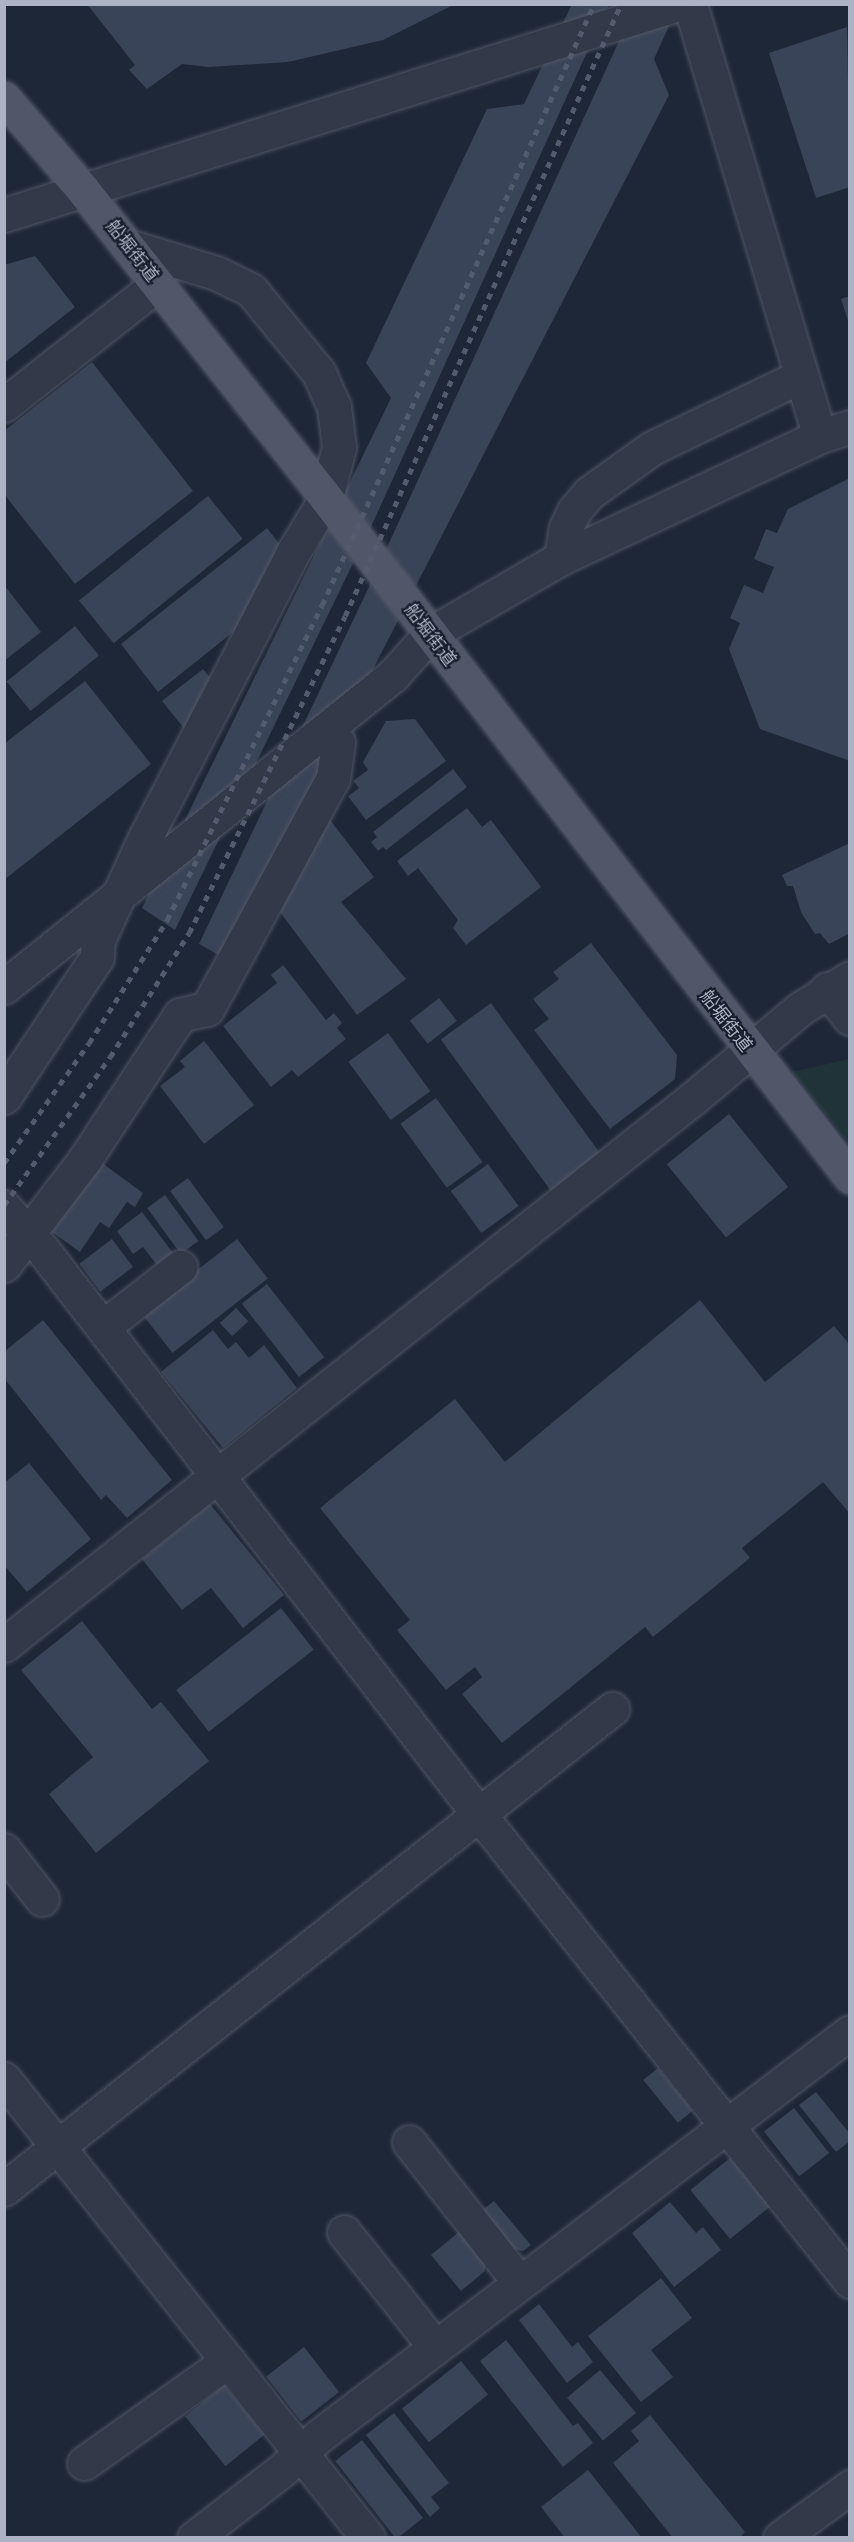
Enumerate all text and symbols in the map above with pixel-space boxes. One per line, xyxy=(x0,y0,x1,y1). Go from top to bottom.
street label: 船堀街道 xyxy=(101,216,163,286)
street label: 船堀街道 xyxy=(400,600,460,670)
street label: 船堀街道 xyxy=(695,986,757,1056)

